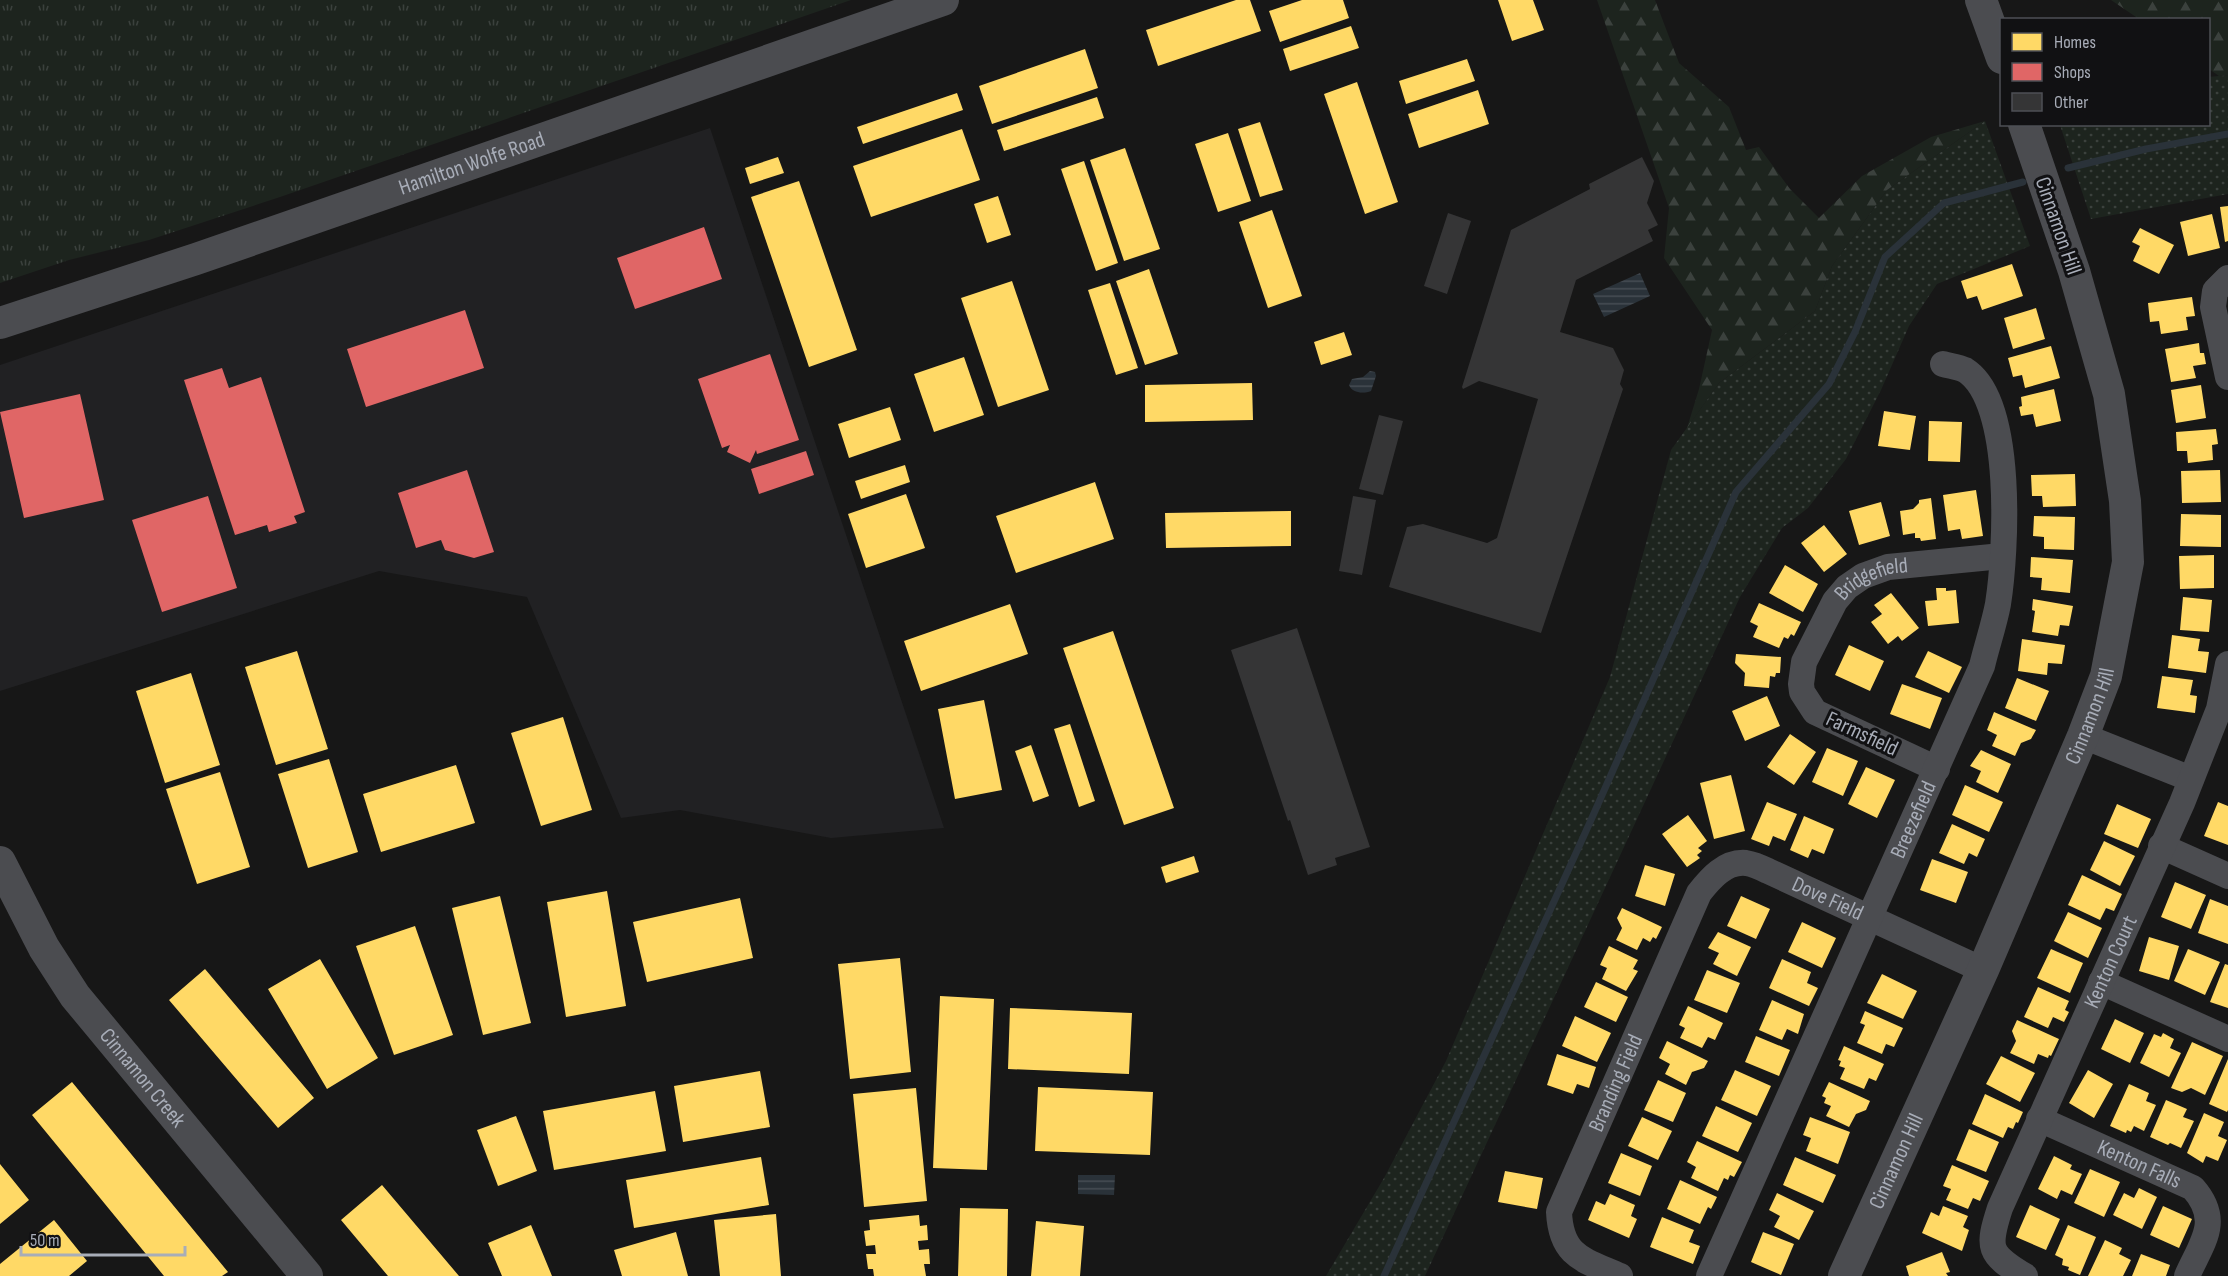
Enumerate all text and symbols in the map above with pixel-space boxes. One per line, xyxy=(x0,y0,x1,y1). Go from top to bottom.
legend xyxy=(2000,18,2210,126)
text: Homes xyxy=(2054,32,2096,53)
text: Shops xyxy=(2054,62,2091,83)
text: Other xyxy=(2054,92,2088,113)
street label: Hamilton Wolfe Road xyxy=(395,126,548,201)
street label: Cinnamon Hill xyxy=(2029,174,2087,278)
street label: Bridgefield xyxy=(1828,552,1909,606)
street label: Cinnamon Hill xyxy=(2059,666,2121,768)
street label: Farmsfield xyxy=(1822,706,1902,762)
street label: Breezefield xyxy=(1884,777,1942,862)
street label: Dove Field xyxy=(1788,870,1868,927)
street label: Kenton Court xyxy=(2078,911,2143,1012)
street label: Cinnamon Creek xyxy=(94,1023,192,1133)
street label: Branding Field xyxy=(1582,1030,1649,1136)
street label: Cinnamon Hill xyxy=(1863,1109,1929,1213)
street label: Kenton Falls xyxy=(2093,1133,2186,1195)
scale bar xyxy=(21,1219,184,1257)
text: 50 m xyxy=(30,1230,60,1251)

